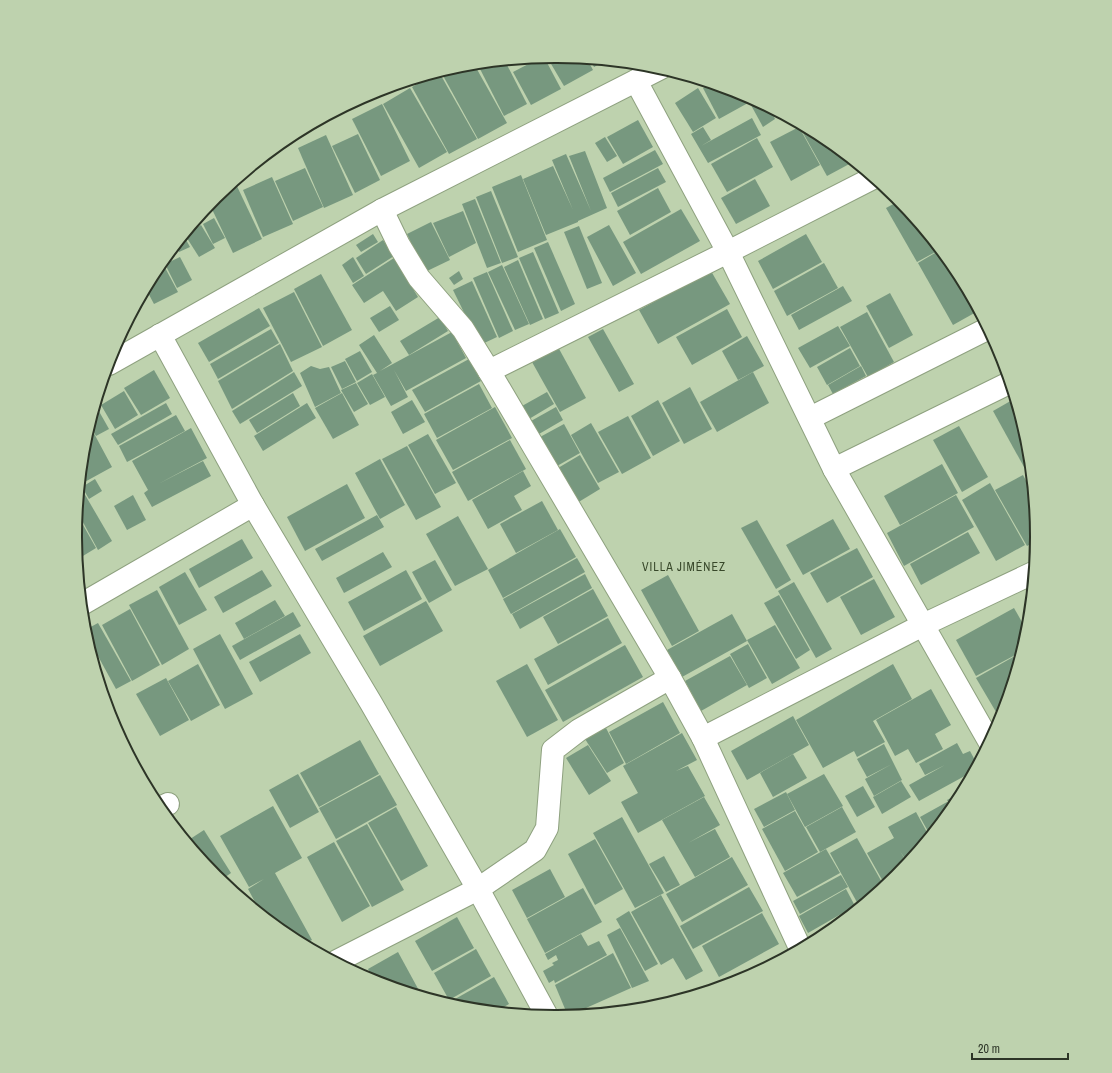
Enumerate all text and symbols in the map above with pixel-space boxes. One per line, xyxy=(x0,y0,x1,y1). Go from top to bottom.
district label: VILLA JIMÉNEZ xyxy=(642,559,726,575)
scale bar xyxy=(972,1035,1068,1061)
text: 20 m xyxy=(978,1041,1000,1057)

